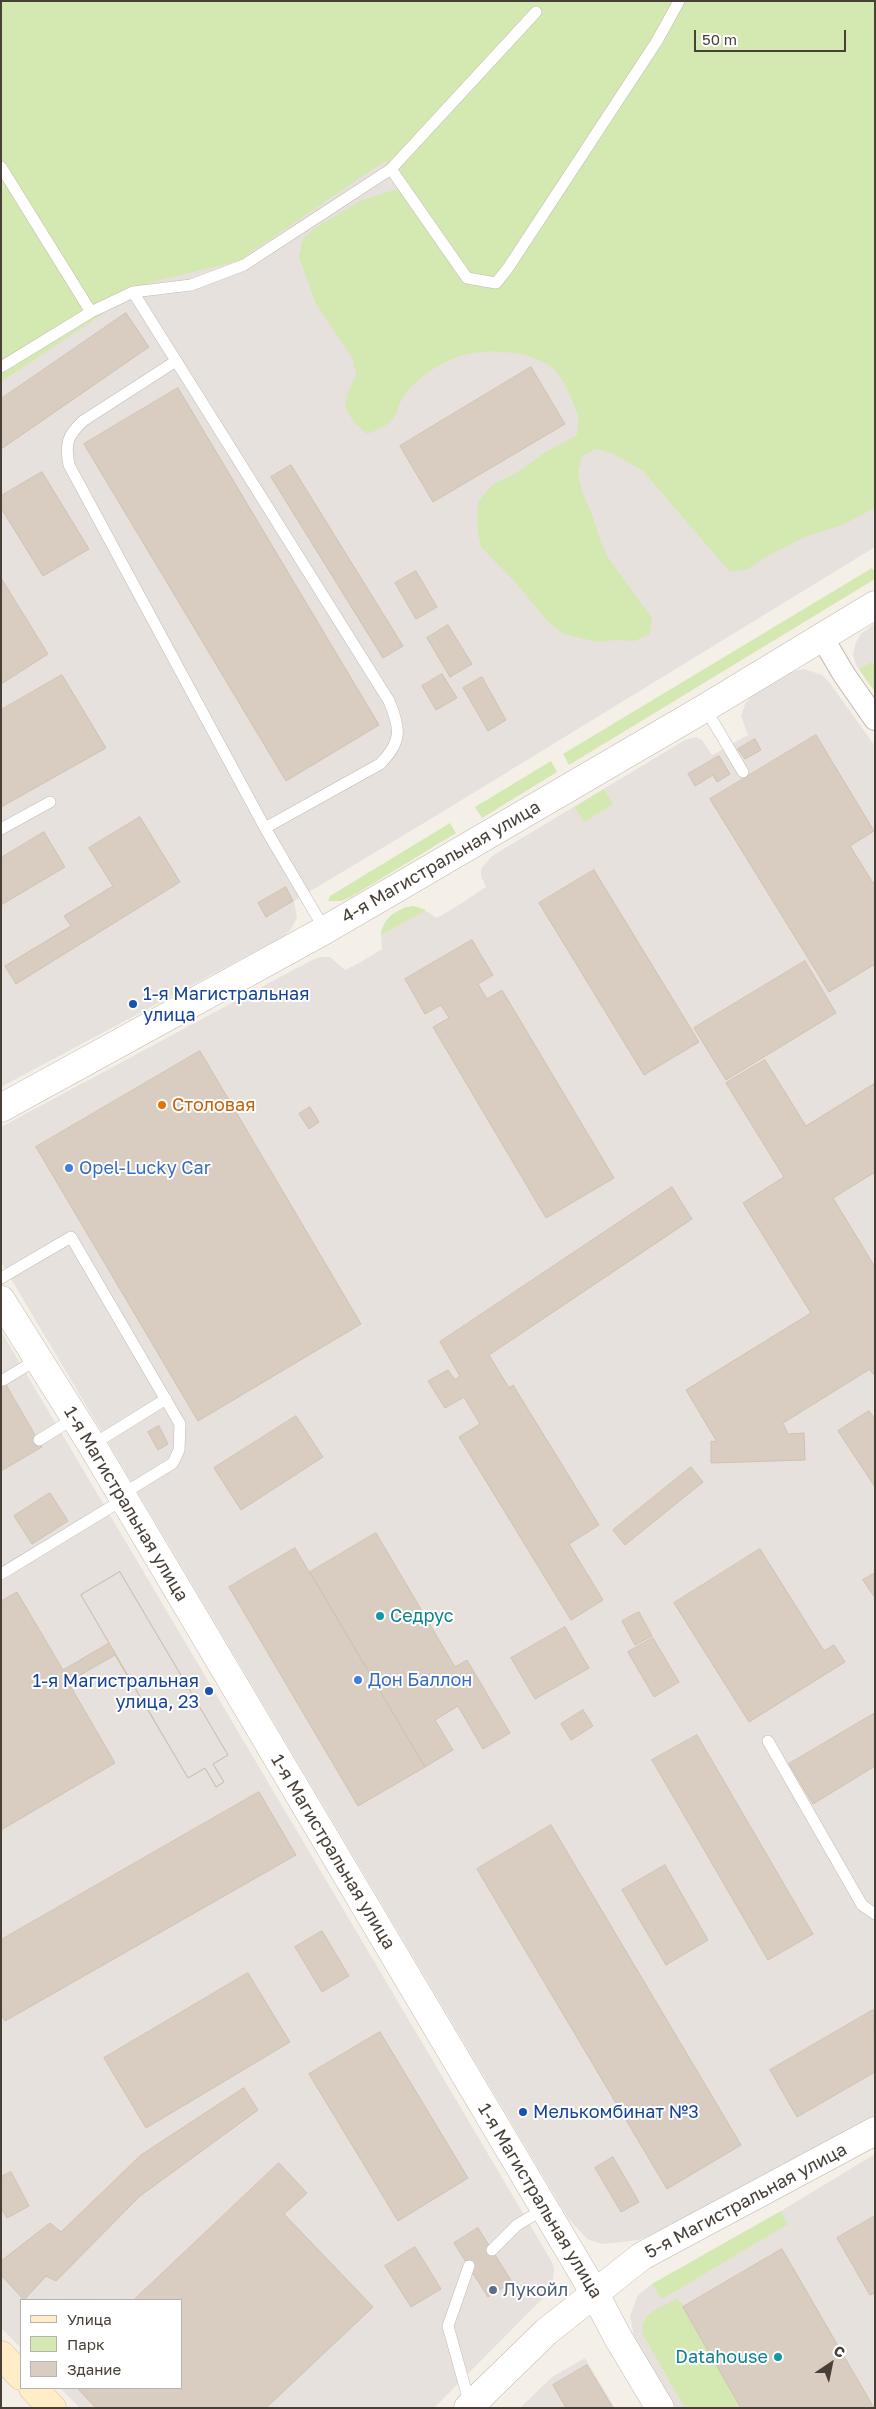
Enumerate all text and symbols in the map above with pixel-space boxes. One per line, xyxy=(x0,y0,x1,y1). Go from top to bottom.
scale bar xyxy=(696,20,848,52)
text: 50 m xyxy=(702,30,737,48)
street label: 4-я Магистральная улица xyxy=(338,796,544,928)
place label: 1-я Магистральная улица xyxy=(143,983,309,1026)
marker: 1-я Магистральная улица xyxy=(127,998,139,1010)
place label: Столовая xyxy=(172,1094,255,1116)
marker: Столовая xyxy=(156,1099,168,1111)
place label: Opel-Lucky Car xyxy=(79,1157,211,1179)
marker: Opel-Lucky Car xyxy=(63,1162,75,1174)
street label: 1-я Магистральная улица xyxy=(59,1403,193,1605)
place label: Седрус xyxy=(390,1605,454,1627)
marker: Седрус xyxy=(374,1610,386,1622)
place label: Дон Баллон xyxy=(368,1669,472,1691)
place label: 1-я Магистральная улица, 23 xyxy=(33,1670,199,1712)
marker: Дон Баллон xyxy=(352,1674,364,1686)
marker: 1-я Магистральная улица, 23 xyxy=(203,1685,215,1697)
street label: 1-я Магистральная улица xyxy=(266,1751,400,1953)
street label: 1-я Магистральная улица xyxy=(473,2100,607,2302)
place label: Мелькомбинат №3 xyxy=(533,2101,699,2123)
marker: Мелькомбинат №3 xyxy=(517,2106,529,2118)
street label: 5-я Магистральная улица xyxy=(641,2139,851,2263)
place label: Лукойл xyxy=(503,2279,568,2301)
marker: Лукойл xyxy=(487,2284,499,2296)
legend xyxy=(20,2299,182,2389)
text: Улица xyxy=(67,2310,112,2328)
text: Парк xyxy=(67,2335,105,2353)
north arrow xyxy=(806,2339,856,2389)
text: С xyxy=(831,2341,849,2361)
place label: Datahouse xyxy=(675,2346,768,2368)
marker: Datahouse xyxy=(772,2351,784,2363)
text: Здание xyxy=(67,2360,121,2378)

